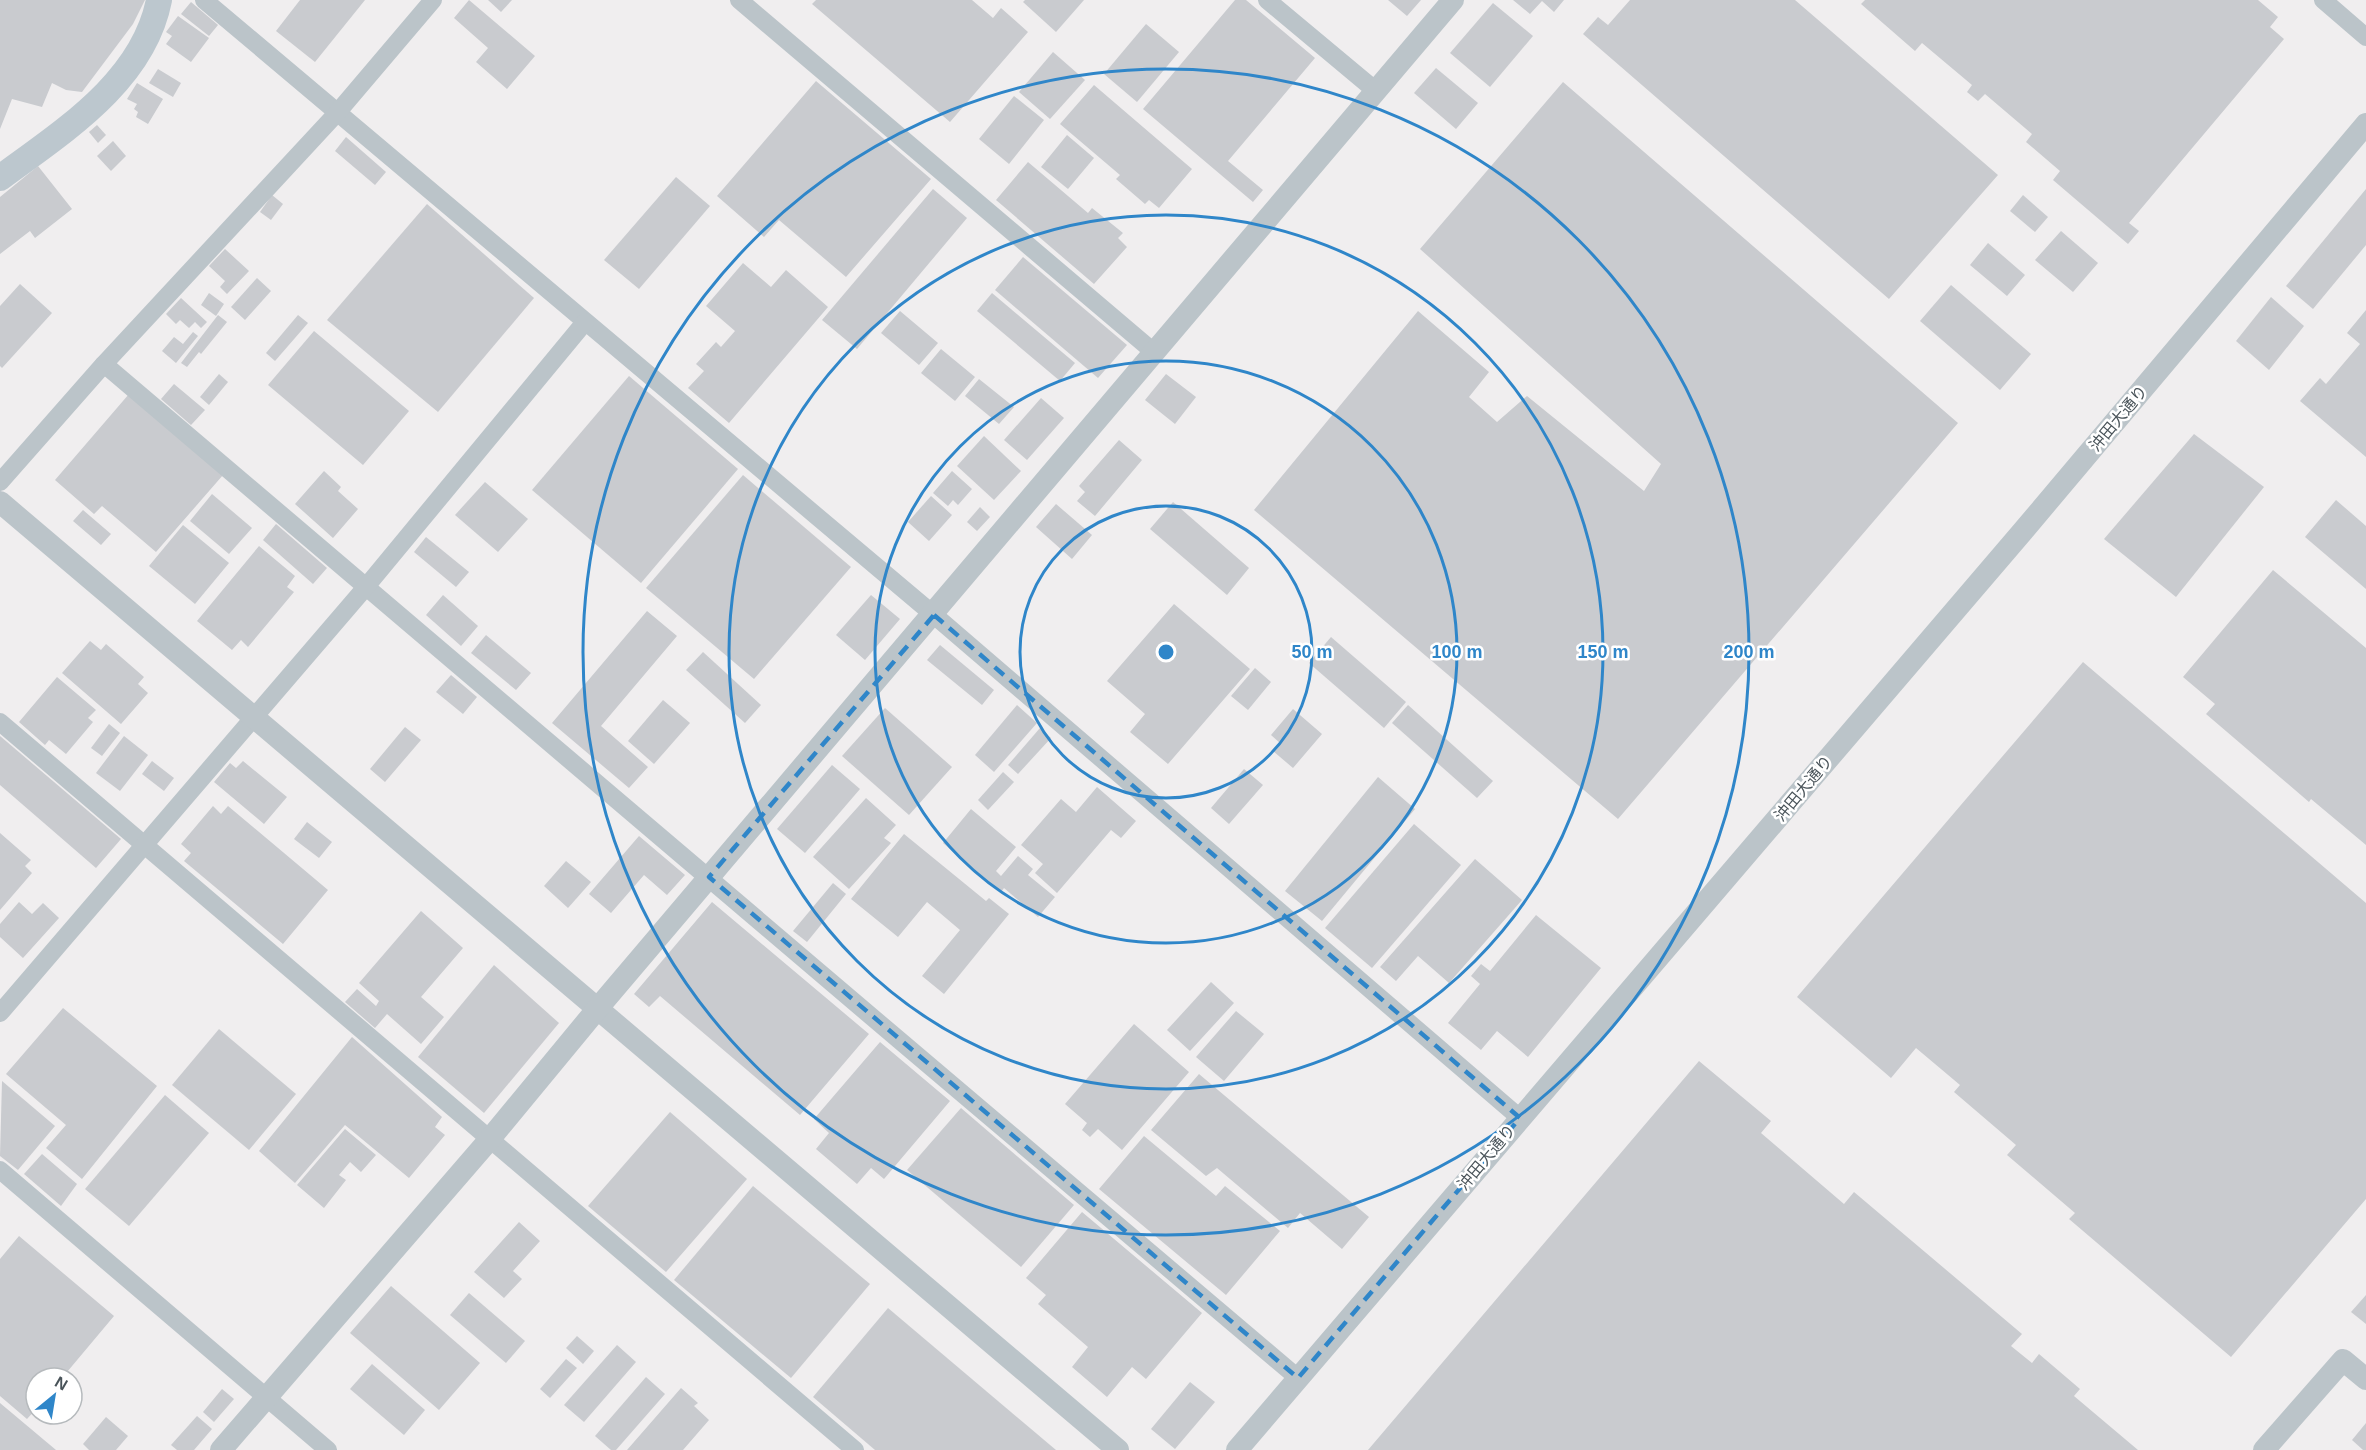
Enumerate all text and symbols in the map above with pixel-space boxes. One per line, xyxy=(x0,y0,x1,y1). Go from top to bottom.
street label: 沖田大通り xyxy=(2086,382,2151,454)
centre of rings xyxy=(1156,642,1176,662)
text: 50 m xyxy=(1291,642,1333,662)
text: 100 m xyxy=(1431,642,1483,662)
text: 150 m xyxy=(1577,642,1629,662)
text: 200 m xyxy=(1723,642,1775,662)
street label: 沖田大通り xyxy=(1771,752,1836,824)
street label: 沖田大通り xyxy=(1454,1121,1519,1193)
north arrow xyxy=(24,1366,84,1426)
text: N xyxy=(52,1373,71,1394)

